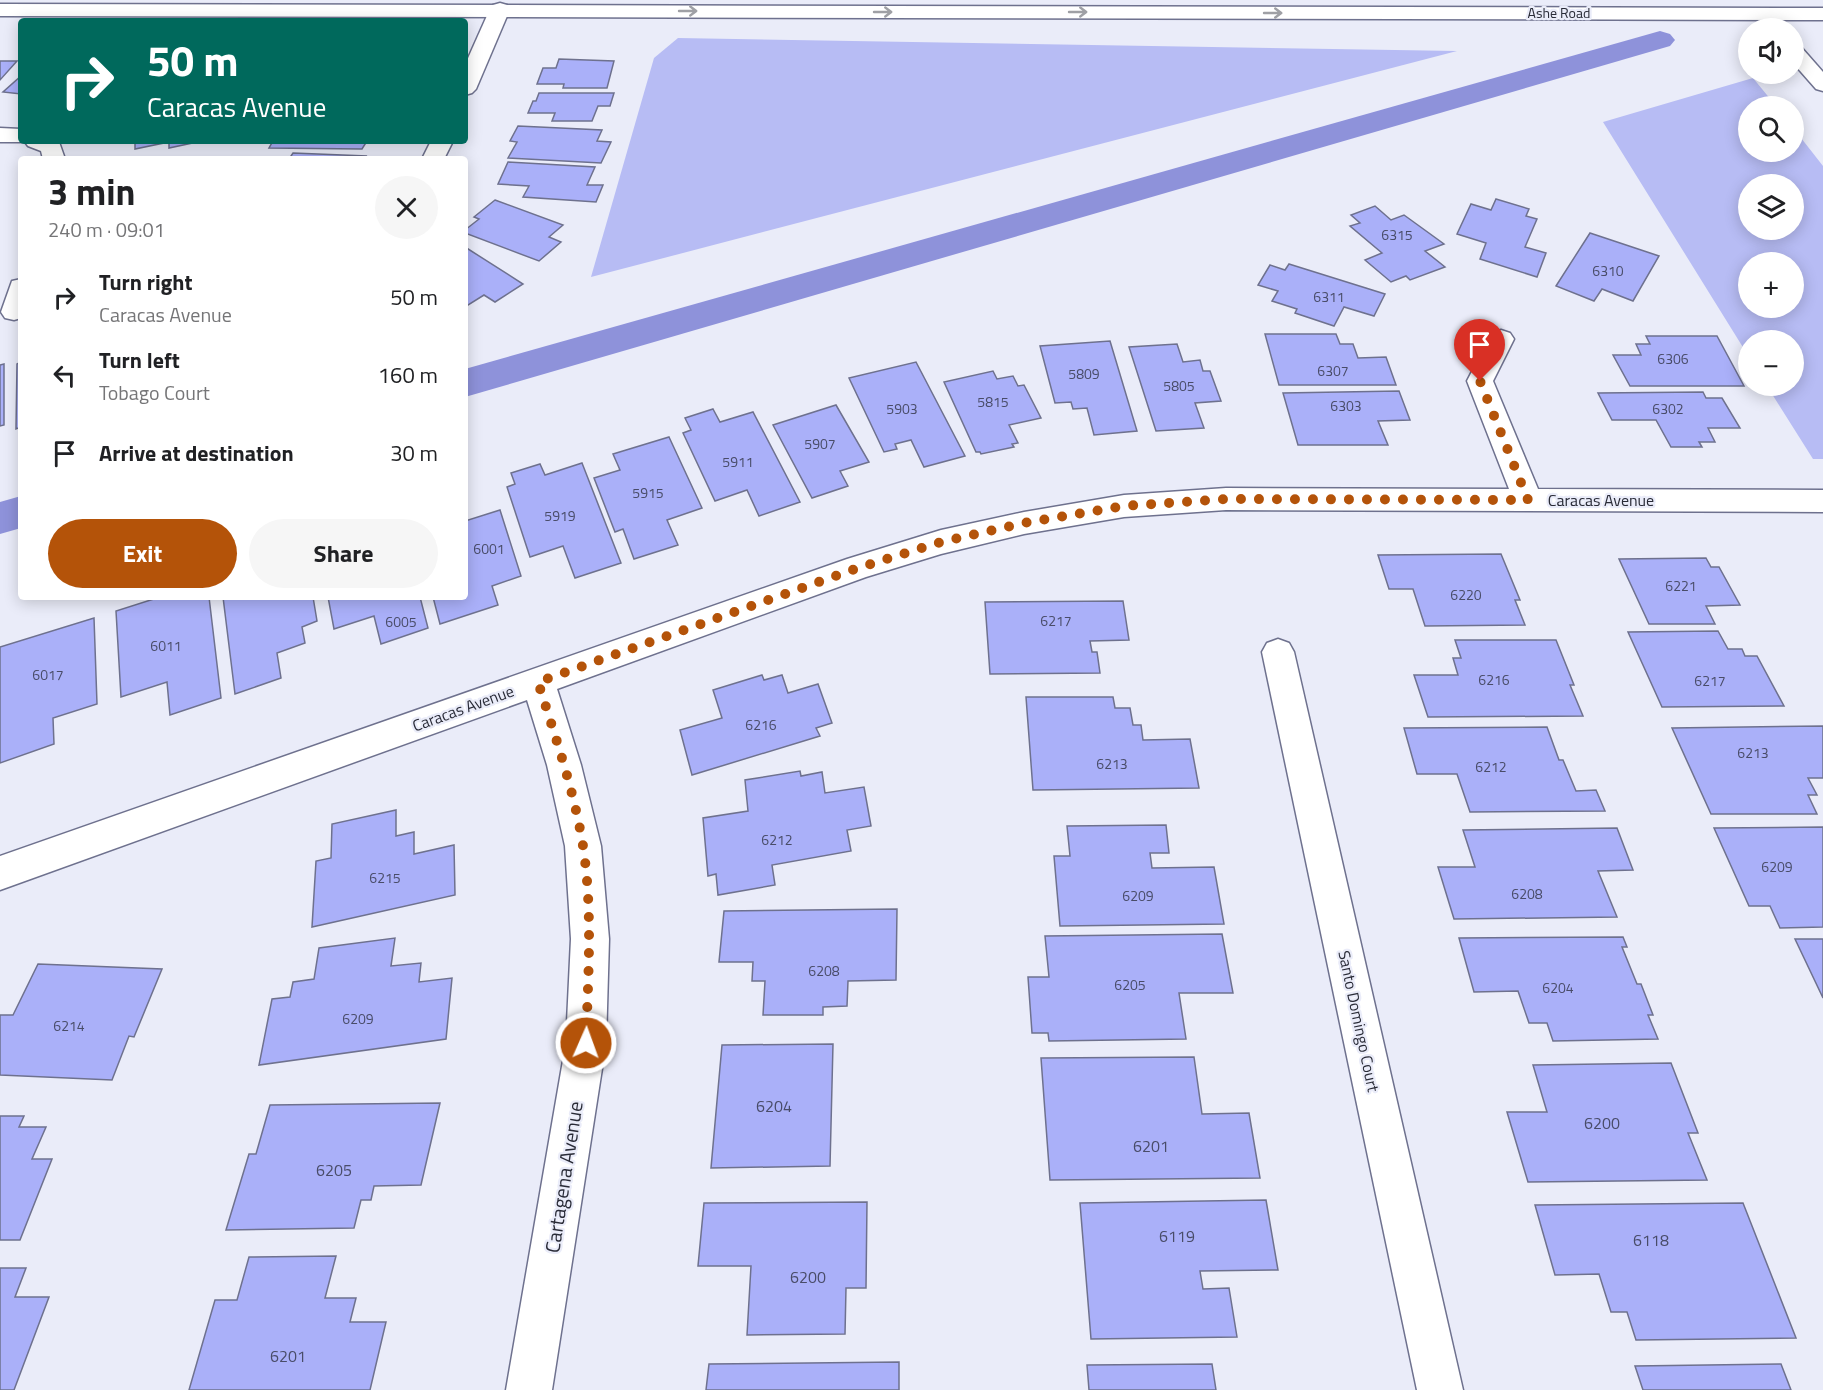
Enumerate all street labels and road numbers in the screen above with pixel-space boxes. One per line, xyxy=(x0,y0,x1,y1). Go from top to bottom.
street label: Ashe Road xyxy=(1528,2,1590,23)
street label: Caracas Avenue xyxy=(1548,488,1654,512)
street label: Caracas Avenue xyxy=(409,679,517,737)
street label: Santo Domingo Court xyxy=(1332,948,1386,1094)
street label: Cartagena Avenue xyxy=(536,1099,591,1255)

